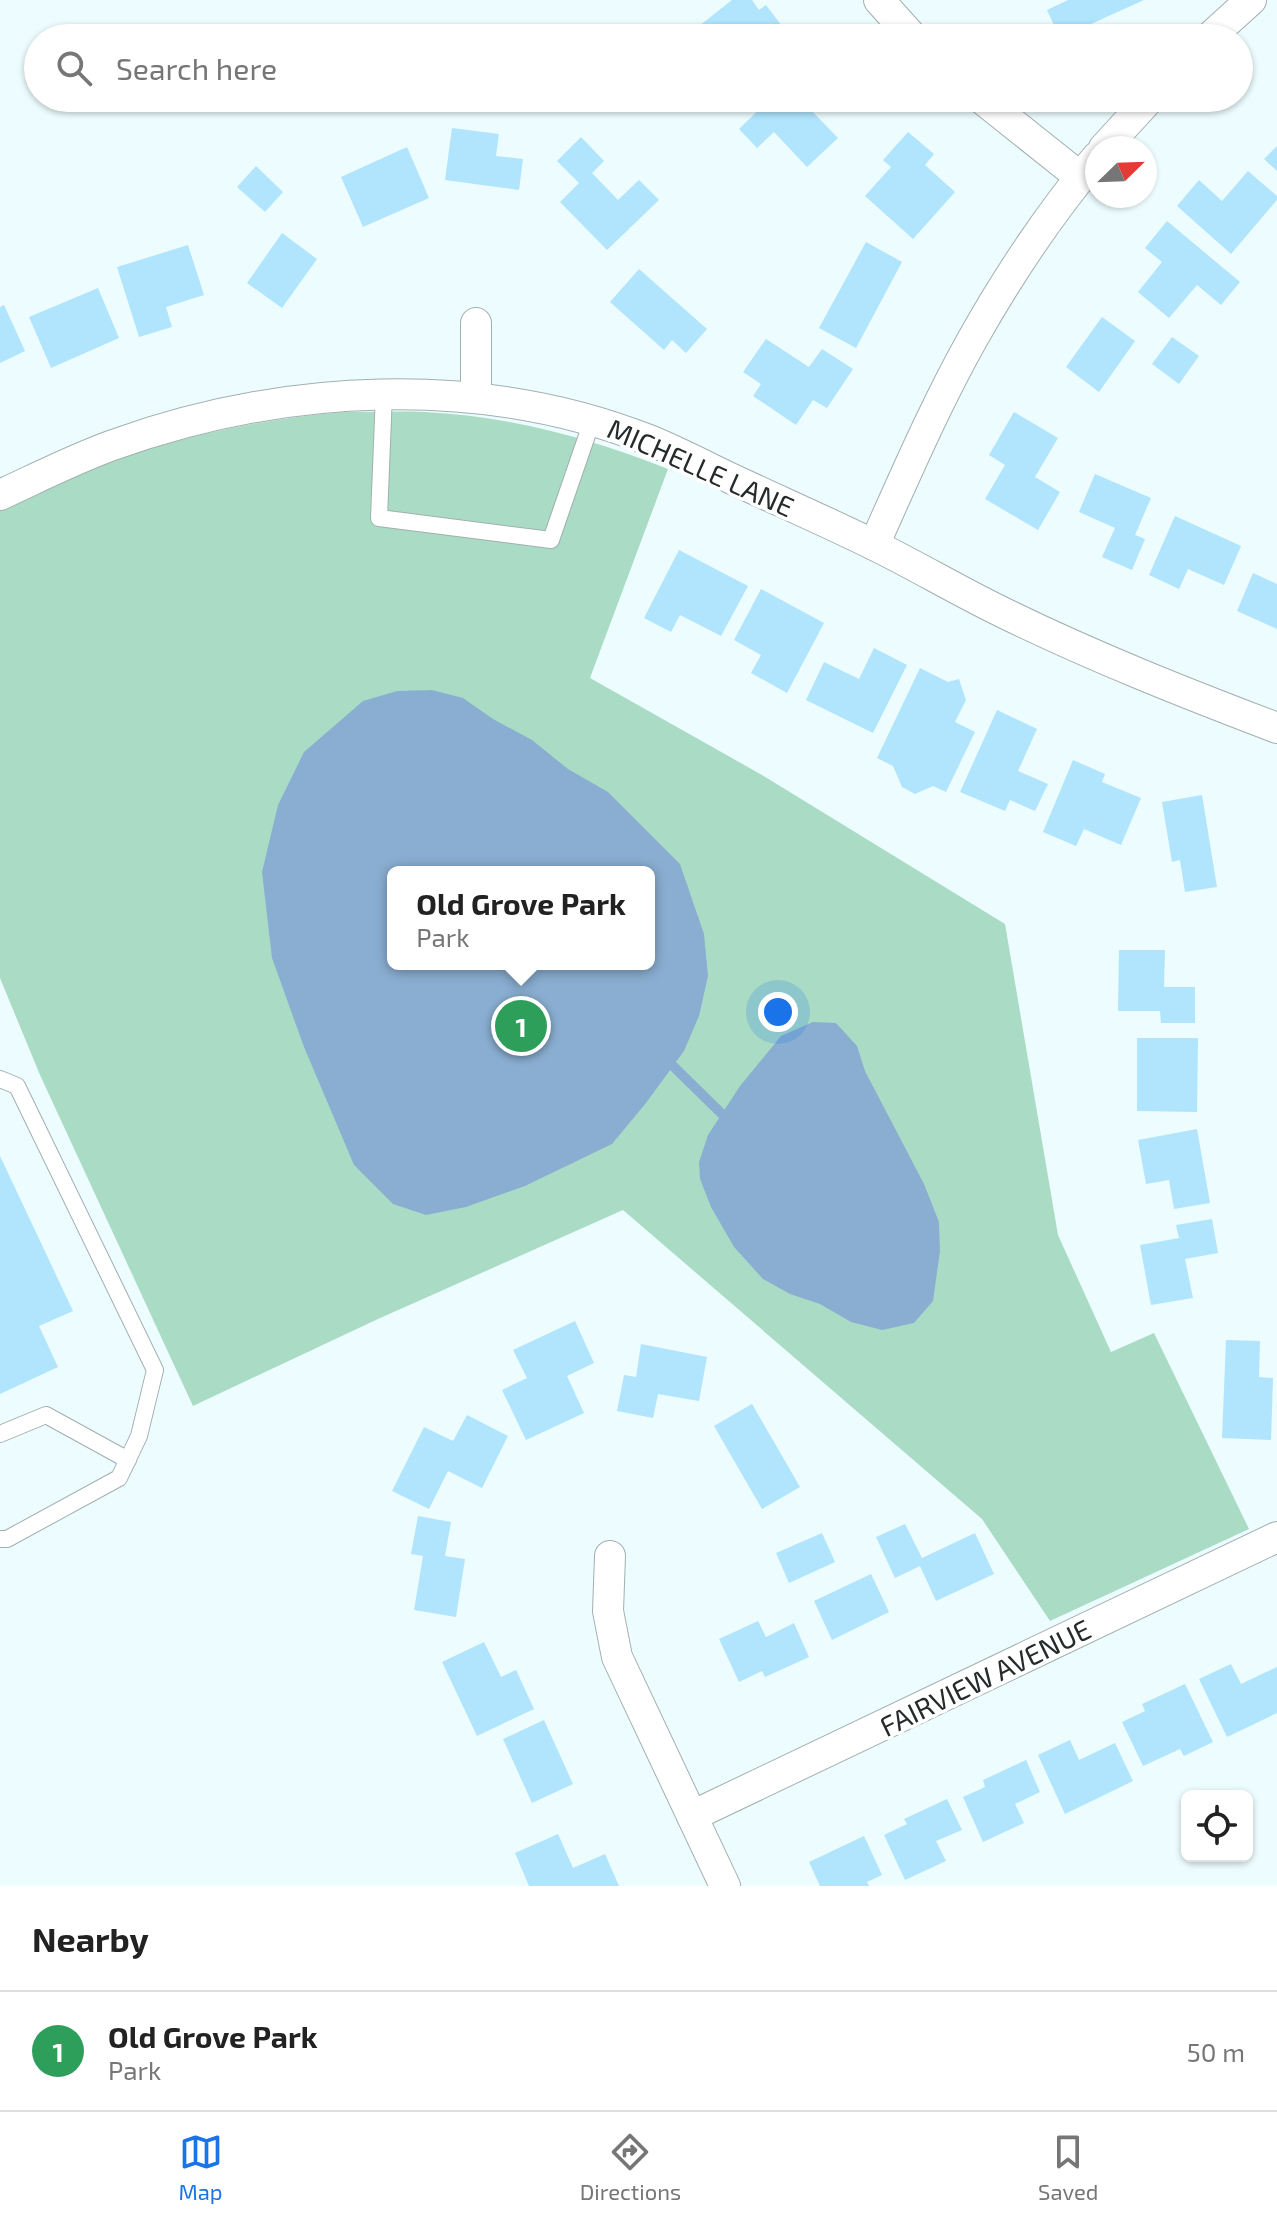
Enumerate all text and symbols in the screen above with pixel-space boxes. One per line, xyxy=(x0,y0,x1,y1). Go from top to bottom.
search box xyxy=(24,24,1253,112)
icon: search xyxy=(52,46,96,90)
text: Search here xyxy=(116,50,277,86)
north arrow xyxy=(1085,136,1157,208)
street label: MICHELLE LANE xyxy=(603,411,799,523)
popup xyxy=(387,866,655,970)
text: Old Grove Park xyxy=(416,885,626,921)
text: Park xyxy=(416,921,469,952)
your location xyxy=(758,992,798,1032)
pin: 1 xyxy=(495,996,547,1056)
street label: FAIRVIEW AVENUE xyxy=(874,1611,1096,1743)
map controls xyxy=(1181,1790,1253,1862)
button: locate xyxy=(1181,1790,1253,1862)
text: Nearby xyxy=(32,1918,149,1959)
text: Old Grove Park xyxy=(108,2018,318,2054)
text: 1 xyxy=(52,2036,64,2067)
text: 50 m xyxy=(1187,2036,1245,2067)
text: Park xyxy=(108,2054,161,2085)
tab: Map xyxy=(179,2130,223,2204)
tab: Directions xyxy=(580,2130,681,2204)
tab: Saved xyxy=(1038,2130,1098,2204)

